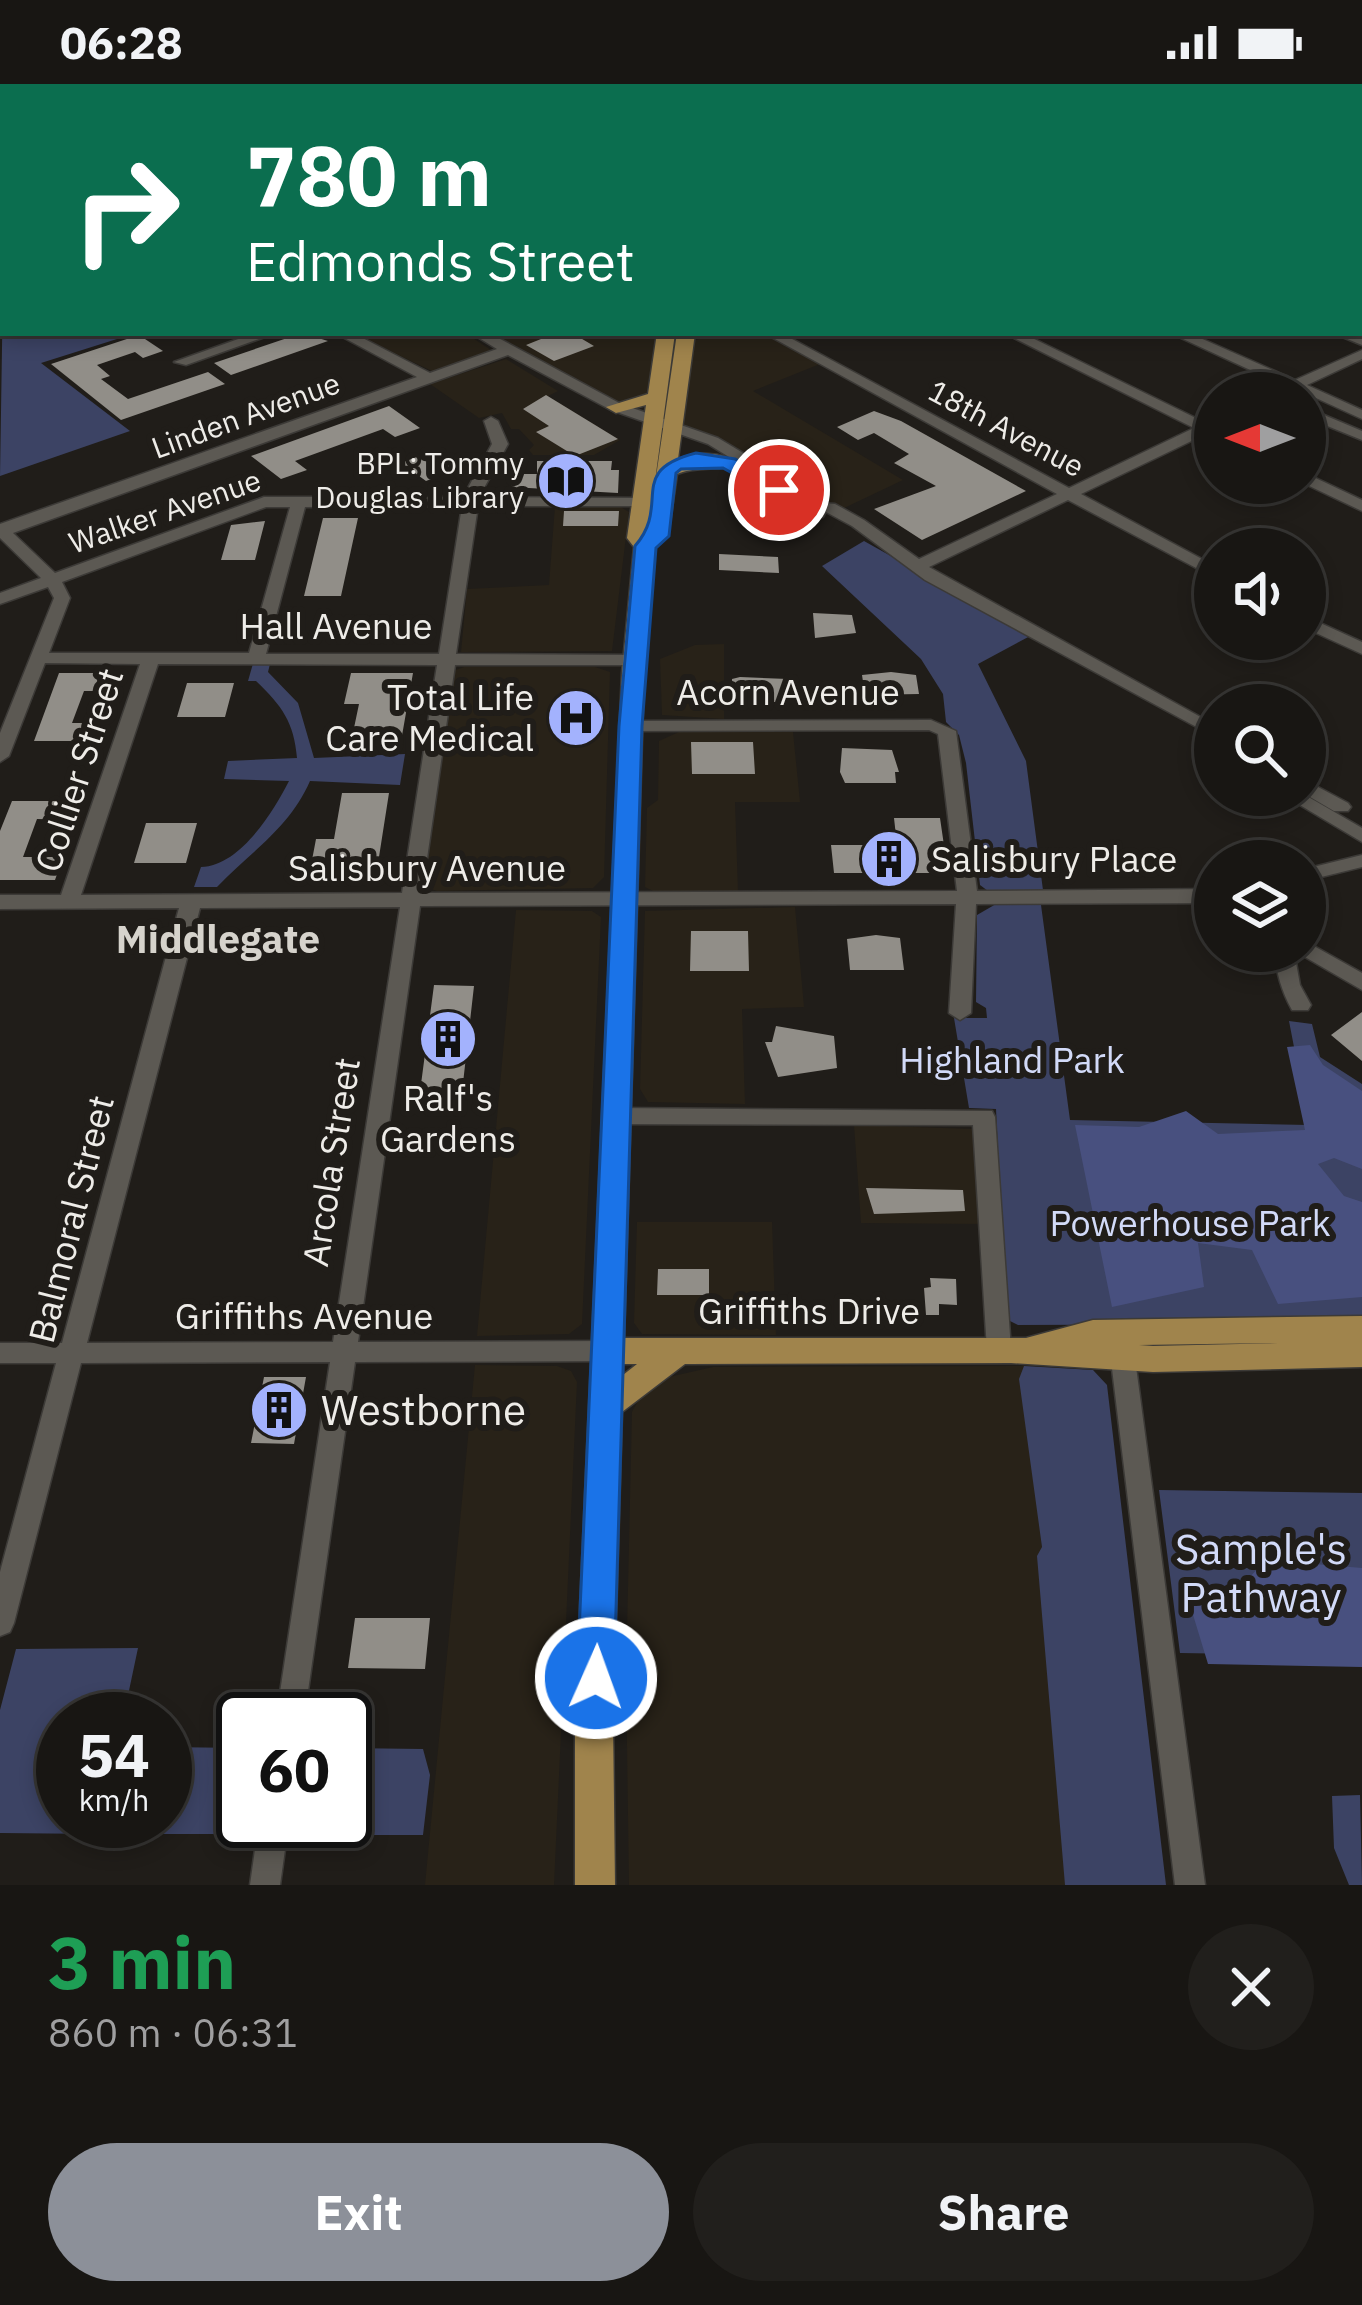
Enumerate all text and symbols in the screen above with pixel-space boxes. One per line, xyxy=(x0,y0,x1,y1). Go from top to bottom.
text: 06:28 xyxy=(60,13,183,71)
text: 780 m xyxy=(246,120,492,229)
icon: right xyxy=(48,132,204,288)
text: Edmonds Street xyxy=(246,226,635,296)
street label: Linden Avenue xyxy=(146,362,345,467)
street label: 18th Avenue xyxy=(922,370,1091,485)
north arrow xyxy=(1194,372,1326,504)
map controls xyxy=(1194,372,1326,972)
pin xyxy=(728,439,830,541)
place label: BPL: Tommy Douglas Library xyxy=(315,443,524,516)
library icon: BPL: Tommy Douglas Library xyxy=(535,450,597,512)
icon: arrive xyxy=(746,457,812,523)
street label: Walker Avenue xyxy=(63,459,266,562)
button: sound xyxy=(1194,528,1326,660)
street label: Hall Avenue xyxy=(240,602,432,649)
street label: Collier Street xyxy=(24,662,133,878)
street label: Acorn Avenue xyxy=(676,668,900,715)
place label: Total Life Care Medical xyxy=(325,673,534,761)
button: search xyxy=(1194,684,1326,816)
hospital icon: Total Life Care Medical xyxy=(545,687,607,749)
building icon: Salisbury Place xyxy=(858,828,920,890)
place label: Salisbury Place xyxy=(931,835,1177,882)
button: layers xyxy=(1194,840,1326,972)
street label: Salisbury Avenue xyxy=(288,844,566,891)
district label: Middlegate xyxy=(116,913,320,964)
building icon: Ralf's Gardens xyxy=(417,1008,479,1070)
park label: Highland Park xyxy=(899,1036,1125,1083)
street label: Arcola Street xyxy=(291,1054,370,1270)
place label: Ralf's Gardens xyxy=(380,1074,516,1162)
street label: Balmoral Street xyxy=(17,1090,124,1348)
park label: Powerhouse Park xyxy=(1049,1199,1331,1246)
street label: Griffiths Drive xyxy=(698,1287,920,1334)
street label: Griffiths Avenue xyxy=(175,1292,433,1339)
building icon: Westborne xyxy=(248,1379,310,1441)
place label: Westborne xyxy=(321,1382,526,1437)
park label: Sample's Pathway xyxy=(1175,1521,1347,1624)
position arrow xyxy=(533,1615,659,1741)
speed limit sign: 60 xyxy=(216,1692,372,1848)
text: 54 xyxy=(78,1715,150,1794)
text: km/h xyxy=(79,1780,149,1819)
text: 3 min xyxy=(48,1915,236,2009)
button: close xyxy=(1188,1924,1314,2050)
text: 860 m · 06:31 xyxy=(48,2007,298,2058)
button: Exit xyxy=(48,2143,669,2281)
button: Share xyxy=(693,2143,1314,2281)

